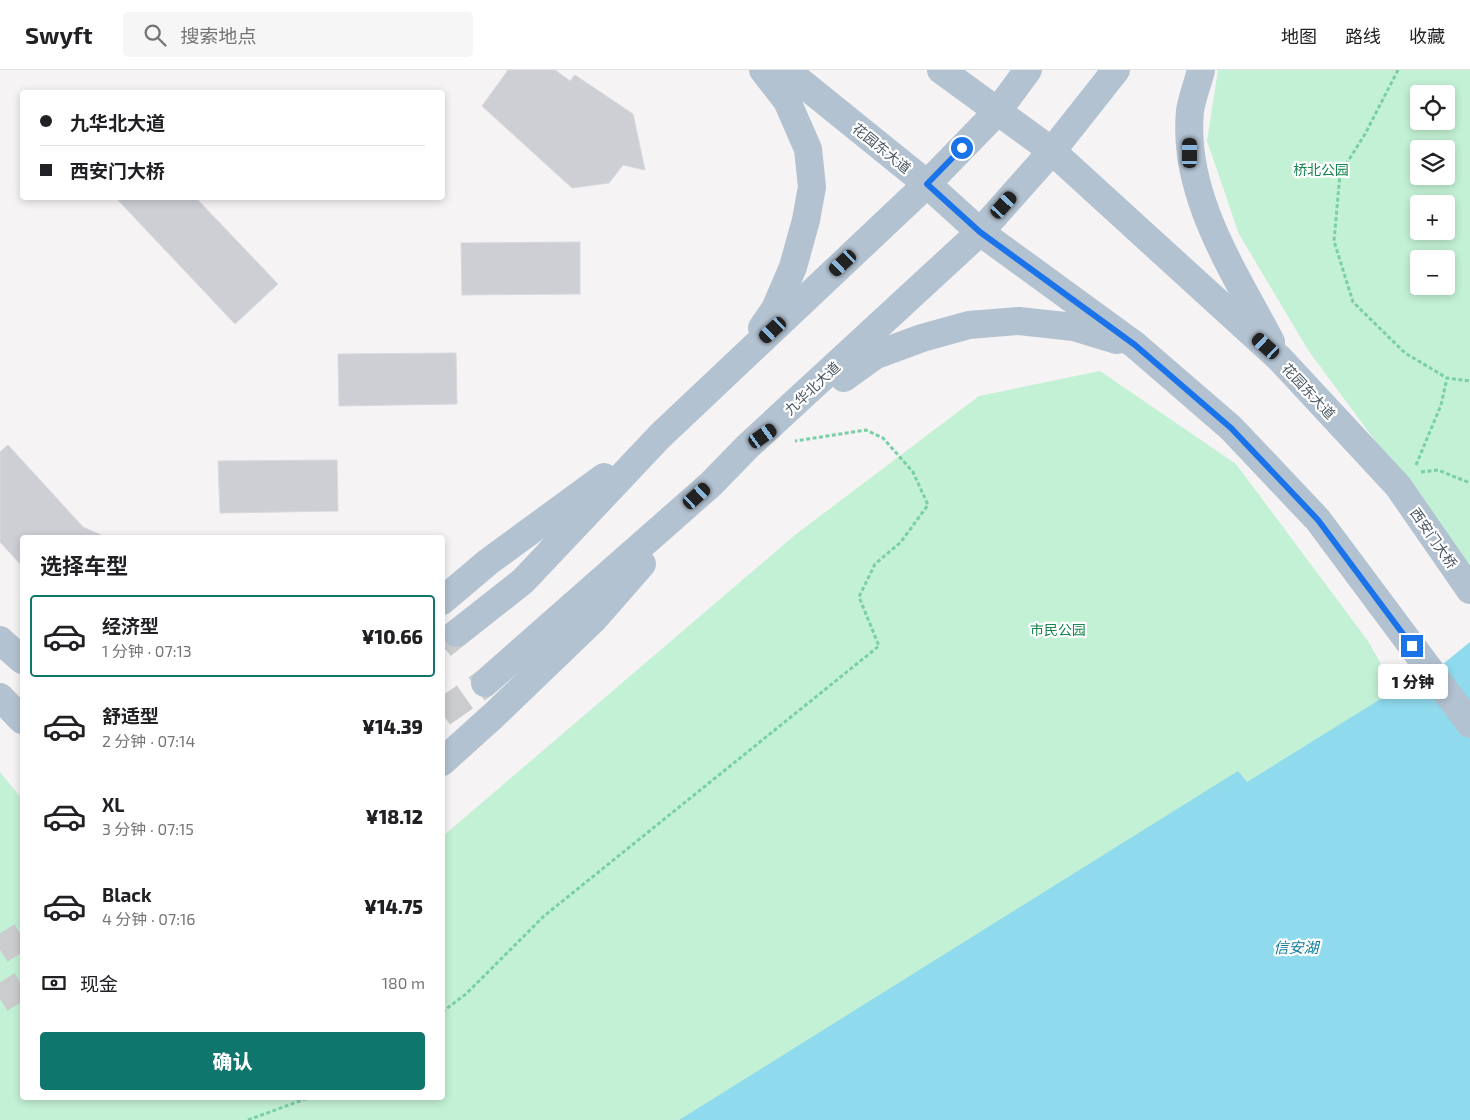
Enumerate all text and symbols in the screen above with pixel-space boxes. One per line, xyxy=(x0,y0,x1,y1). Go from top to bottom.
search box xyxy=(123,12,473,57)
text: Swyft xyxy=(25,20,93,49)
icon: search xyxy=(141,21,169,49)
text: 搜索地点 xyxy=(181,24,257,47)
text: 地图 xyxy=(1281,25,1317,47)
text: 路线 xyxy=(1345,25,1381,47)
text: 收藏 xyxy=(1409,25,1445,47)
map controls xyxy=(1410,85,1455,295)
button: locate xyxy=(1410,85,1455,130)
text: 九华北大道 xyxy=(70,111,165,134)
street label: 花园东大道 xyxy=(849,119,915,177)
route start xyxy=(951,137,973,159)
car xyxy=(1182,138,1197,168)
button: layers xyxy=(1410,140,1455,185)
text: 西安门大桥 xyxy=(70,159,165,182)
park label: 桥北公园 xyxy=(1293,161,1349,178)
car xyxy=(988,189,1019,221)
button: + xyxy=(1410,195,1455,240)
car xyxy=(826,247,859,279)
button: − xyxy=(1410,250,1455,295)
car xyxy=(756,314,789,346)
car xyxy=(1249,330,1282,362)
street label: 九华北大道 xyxy=(781,358,843,418)
street label: 花园东大道 xyxy=(1279,360,1339,422)
car xyxy=(746,421,779,451)
car xyxy=(680,480,713,512)
street label: 西安门大桥 xyxy=(1407,504,1461,572)
text: 选择车型 xyxy=(40,552,128,578)
icon: car xyxy=(42,614,87,659)
text: 经济型 xyxy=(102,614,159,637)
park label: 市民公园 xyxy=(1030,621,1086,638)
text: ¥10.66 xyxy=(361,625,423,648)
route end xyxy=(1401,635,1423,657)
text: 1 分钟 · 07:13 xyxy=(102,641,192,660)
callout: 1 分钟 xyxy=(1377,664,1447,698)
text: 1 分钟 xyxy=(1392,672,1434,691)
icon: car xyxy=(42,704,87,749)
text: 舒适型 xyxy=(102,704,159,727)
text: ¥14.39 xyxy=(362,715,423,738)
text: 2 分钟 · 07:14 xyxy=(102,731,195,750)
text: XL xyxy=(102,793,124,816)
icon: car xyxy=(42,794,87,839)
text: ¥18.12 xyxy=(366,805,423,828)
text: 3 分钟 · 07:15 xyxy=(102,819,194,838)
text: Black xyxy=(102,883,152,906)
icon: car xyxy=(42,884,87,929)
text: ¥14.75 xyxy=(364,895,423,918)
text: 4 分钟 · 07:16 xyxy=(102,909,195,928)
water label: 信安湖 xyxy=(1273,938,1320,956)
icon: cash xyxy=(40,969,68,997)
text: 现金 xyxy=(80,972,118,995)
text: 180 m xyxy=(382,973,425,992)
button: 确认 xyxy=(40,1032,425,1090)

